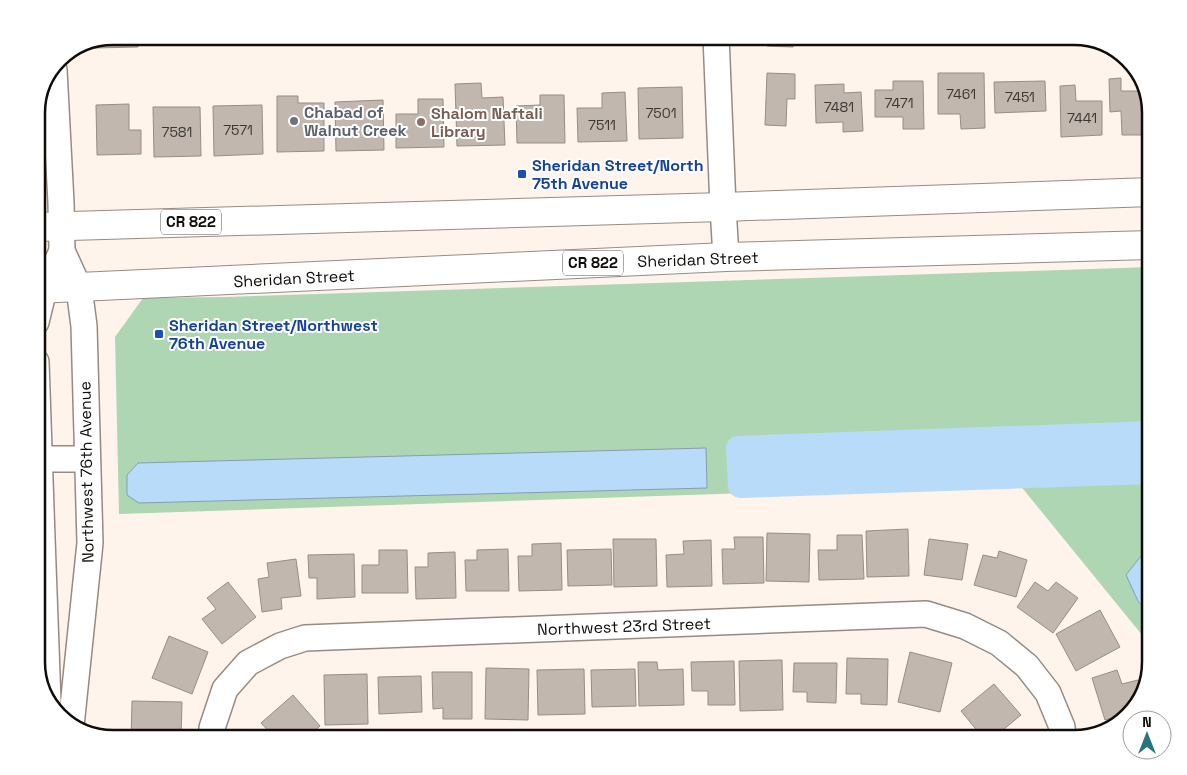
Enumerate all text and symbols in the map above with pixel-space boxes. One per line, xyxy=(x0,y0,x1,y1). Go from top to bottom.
house number: 7461 xyxy=(946,85,976,103)
house number: 7451 xyxy=(1005,88,1035,106)
house number: 7471 xyxy=(885,94,913,112)
house number: 7481 xyxy=(824,98,854,116)
place label: Chabad of Walnut Creek xyxy=(304,102,407,141)
place label: Shalom Naftali Library xyxy=(431,103,543,142)
house number: 7501 xyxy=(645,104,677,122)
house number: 7441 xyxy=(1067,109,1097,127)
marker: Chabad of Walnut Creek xyxy=(288,115,300,127)
marker: Shalom Naftali Library xyxy=(415,116,427,128)
house number: 7511 xyxy=(588,116,616,134)
house number: 7571 xyxy=(223,121,253,139)
house number: 7581 xyxy=(162,123,192,141)
place label: Sheridan Street/North 75th Avenue xyxy=(532,155,704,194)
marker: Sheridan Street/North 75th Avenue xyxy=(516,168,528,180)
road number: CR 822 xyxy=(161,210,221,234)
street label: Sheridan Street xyxy=(637,247,759,272)
road number: CR 822 xyxy=(563,250,623,276)
street label: Sheridan Street xyxy=(233,265,355,292)
place label: Sheridan Street/Northwest 76th Avenue xyxy=(169,315,378,354)
marker: Sheridan Street/Northwest 76th Avenue xyxy=(153,328,165,340)
street label: Northwest 76th Avenue xyxy=(74,381,99,563)
street label: Northwest 23rd Street xyxy=(537,613,711,640)
north arrow xyxy=(1122,710,1172,760)
text: N xyxy=(1142,713,1152,731)

